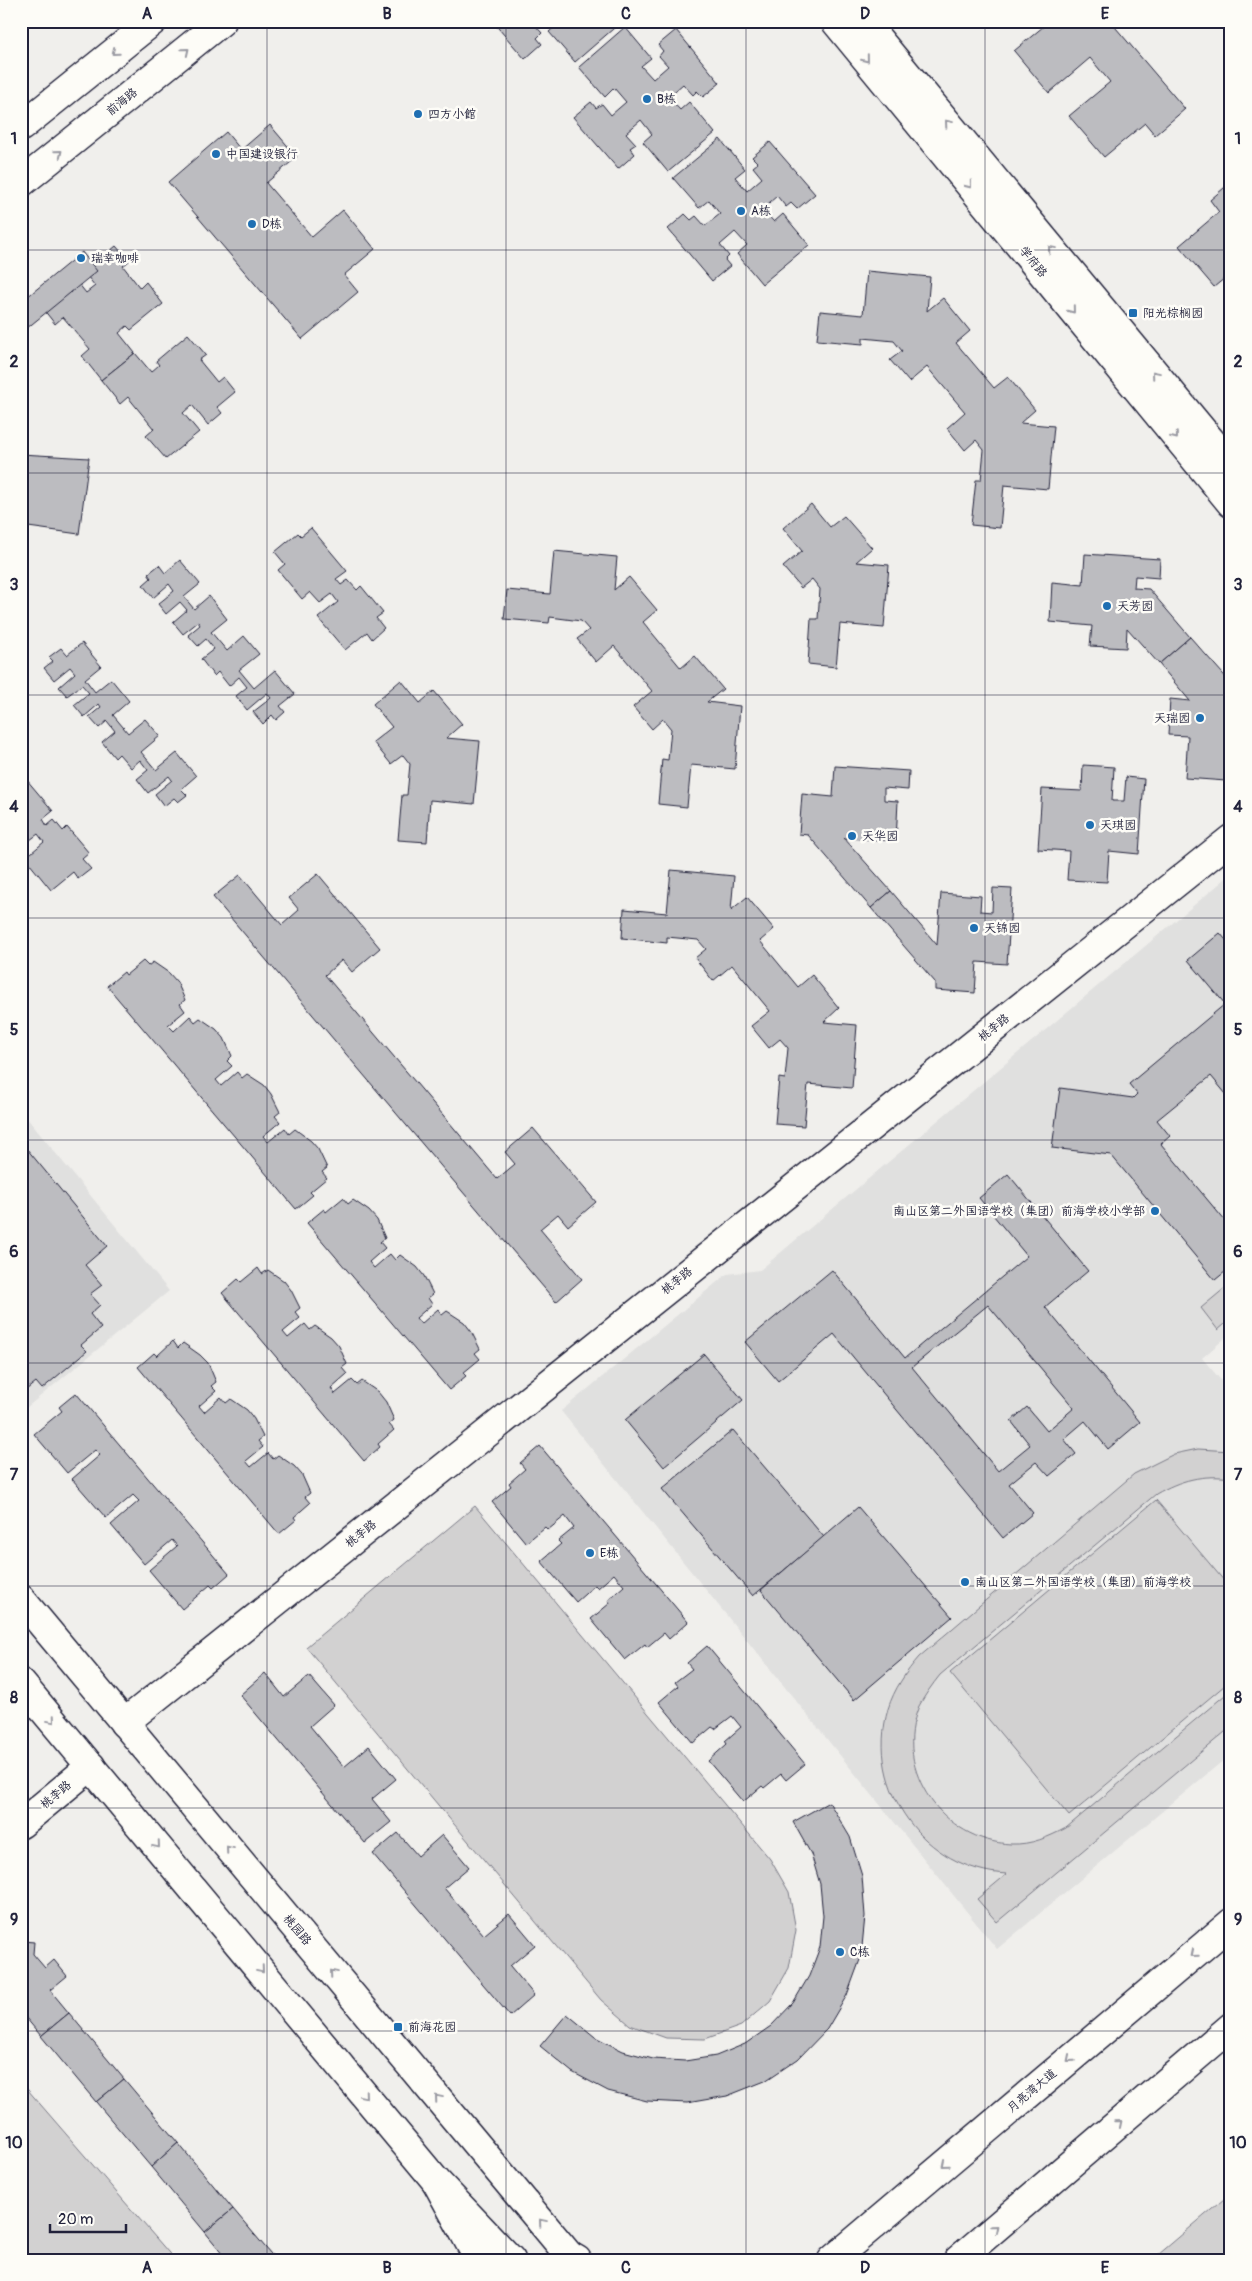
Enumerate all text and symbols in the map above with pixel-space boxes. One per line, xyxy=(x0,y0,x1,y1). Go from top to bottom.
text: A xyxy=(142,4,153,24)
text: B xyxy=(382,4,392,24)
text: C xyxy=(621,4,631,24)
text: D xyxy=(860,4,870,24)
text: E xyxy=(1101,4,1110,24)
one-way arrow xyxy=(112,46,121,54)
one-way arrow xyxy=(180,47,189,56)
one-way arrow xyxy=(861,53,869,62)
street label: 前海路 xyxy=(103,85,141,119)
place label: B栋 xyxy=(657,92,676,107)
marker: B栋 xyxy=(641,93,653,105)
place label: 四方小館 xyxy=(428,107,476,122)
marker: 四方小館 xyxy=(412,108,424,120)
one-way arrow xyxy=(944,120,953,129)
text: 1 xyxy=(11,129,17,149)
text: 1 xyxy=(1235,129,1241,149)
place label: 中国建设银行 xyxy=(226,147,298,162)
marker: 中国建设银行 xyxy=(210,148,222,160)
one-way arrow xyxy=(53,150,62,158)
one-way arrow xyxy=(964,179,973,188)
place label: A栋 xyxy=(751,204,771,219)
marker: A栋 xyxy=(735,205,747,217)
place label: D栋 xyxy=(262,217,282,232)
marker: D栋 xyxy=(246,218,258,230)
street label: 学府路 xyxy=(1016,243,1050,281)
one-way arrow xyxy=(1048,245,1057,254)
place label: 瑞幸咖啡 xyxy=(91,251,139,266)
marker: 瑞幸咖啡 xyxy=(75,252,87,264)
one-way arrow xyxy=(1067,304,1075,313)
place label: 阳光棕榈园 xyxy=(1143,306,1203,321)
marker: 阳光棕榈园 xyxy=(1127,307,1139,319)
text: 2 xyxy=(10,352,19,372)
text: 2 xyxy=(1234,352,1243,372)
one-way arrow xyxy=(1152,370,1161,379)
one-way arrow xyxy=(1170,430,1178,439)
text: 3 xyxy=(10,575,19,595)
text: 3 xyxy=(1234,575,1243,595)
place label: 天芳园 xyxy=(1117,599,1153,614)
marker: 天芳园 xyxy=(1101,600,1113,612)
place label: 天瑞园 xyxy=(1154,711,1190,726)
marker: 天瑞园 xyxy=(1194,712,1206,724)
text: 4 xyxy=(9,797,19,817)
text: 4 xyxy=(1233,797,1243,817)
place label: 天琪园 xyxy=(1100,818,1136,833)
marker: 天琪园 xyxy=(1084,819,1096,831)
place label: 天华园 xyxy=(862,829,898,844)
marker: 天华园 xyxy=(846,830,858,842)
place label: 天锦园 xyxy=(984,921,1020,936)
marker: 天锦园 xyxy=(968,922,980,934)
street label: 桃李路 xyxy=(975,1011,1013,1045)
text: 5 xyxy=(10,1020,19,1040)
text: 5 xyxy=(1234,1020,1243,1040)
place label: 南山区第二外国语学校（集团）前海学校小学部 xyxy=(893,1204,1145,1219)
marker: 南山区第二外国语学校（集团）前海学校小学部 xyxy=(1149,1205,1161,1217)
text: 6 xyxy=(9,1242,19,1262)
text: 6 xyxy=(1233,1242,1243,1262)
street label: 桃李路 xyxy=(658,1264,696,1298)
text: 7 xyxy=(10,1465,19,1485)
text: 7 xyxy=(1234,1465,1243,1485)
street label: 桃李路 xyxy=(342,1517,380,1551)
place label: E栋 xyxy=(600,1546,618,1561)
marker: E栋 xyxy=(584,1547,596,1559)
place label: 南山区第二外国语学校（集团）前海学校 xyxy=(975,1575,1191,1590)
marker: 南山区第二外国语学校（集团）前海学校 xyxy=(959,1576,971,1588)
text: 8 xyxy=(10,1688,18,1708)
text: 8 xyxy=(1234,1688,1242,1708)
one-way arrow xyxy=(47,1714,55,1723)
street label: 桃李路 xyxy=(37,1778,75,1812)
one-way arrow xyxy=(151,1839,160,1848)
one-way arrow xyxy=(226,1845,235,1854)
text: 9 xyxy=(10,1910,18,1930)
text: 9 xyxy=(1234,1910,1242,1930)
street label: 桃园路 xyxy=(280,1911,314,1949)
place label: C栋 xyxy=(850,1945,869,1960)
marker: C栋 xyxy=(834,1946,846,1958)
one-way arrow xyxy=(1190,1949,1199,1958)
one-way arrow xyxy=(255,1964,264,1973)
one-way arrow xyxy=(331,1970,339,1979)
place label: 前海花园 xyxy=(408,2020,456,2035)
marker: 前海花园 xyxy=(392,2021,404,2033)
one-way arrow xyxy=(1066,2054,1075,2063)
street label: 月亮湾大道 xyxy=(1004,2066,1060,2116)
one-way arrow xyxy=(359,2089,368,2098)
one-way arrow xyxy=(434,2094,443,2103)
one-way arrow xyxy=(1113,2120,1122,2128)
text: 10 xyxy=(5,2133,23,2153)
text: 10 xyxy=(1229,2133,1247,2153)
one-way arrow xyxy=(942,2159,951,2168)
scale bar xyxy=(50,2201,126,2233)
text: 20 m xyxy=(58,2210,93,2229)
one-way arrow xyxy=(539,2219,548,2228)
one-way arrow xyxy=(989,2225,998,2234)
text: A xyxy=(142,2258,153,2278)
text: B xyxy=(382,2258,392,2278)
text: C xyxy=(621,2258,631,2278)
text: D xyxy=(860,2258,870,2278)
text: E xyxy=(1101,2258,1110,2278)

